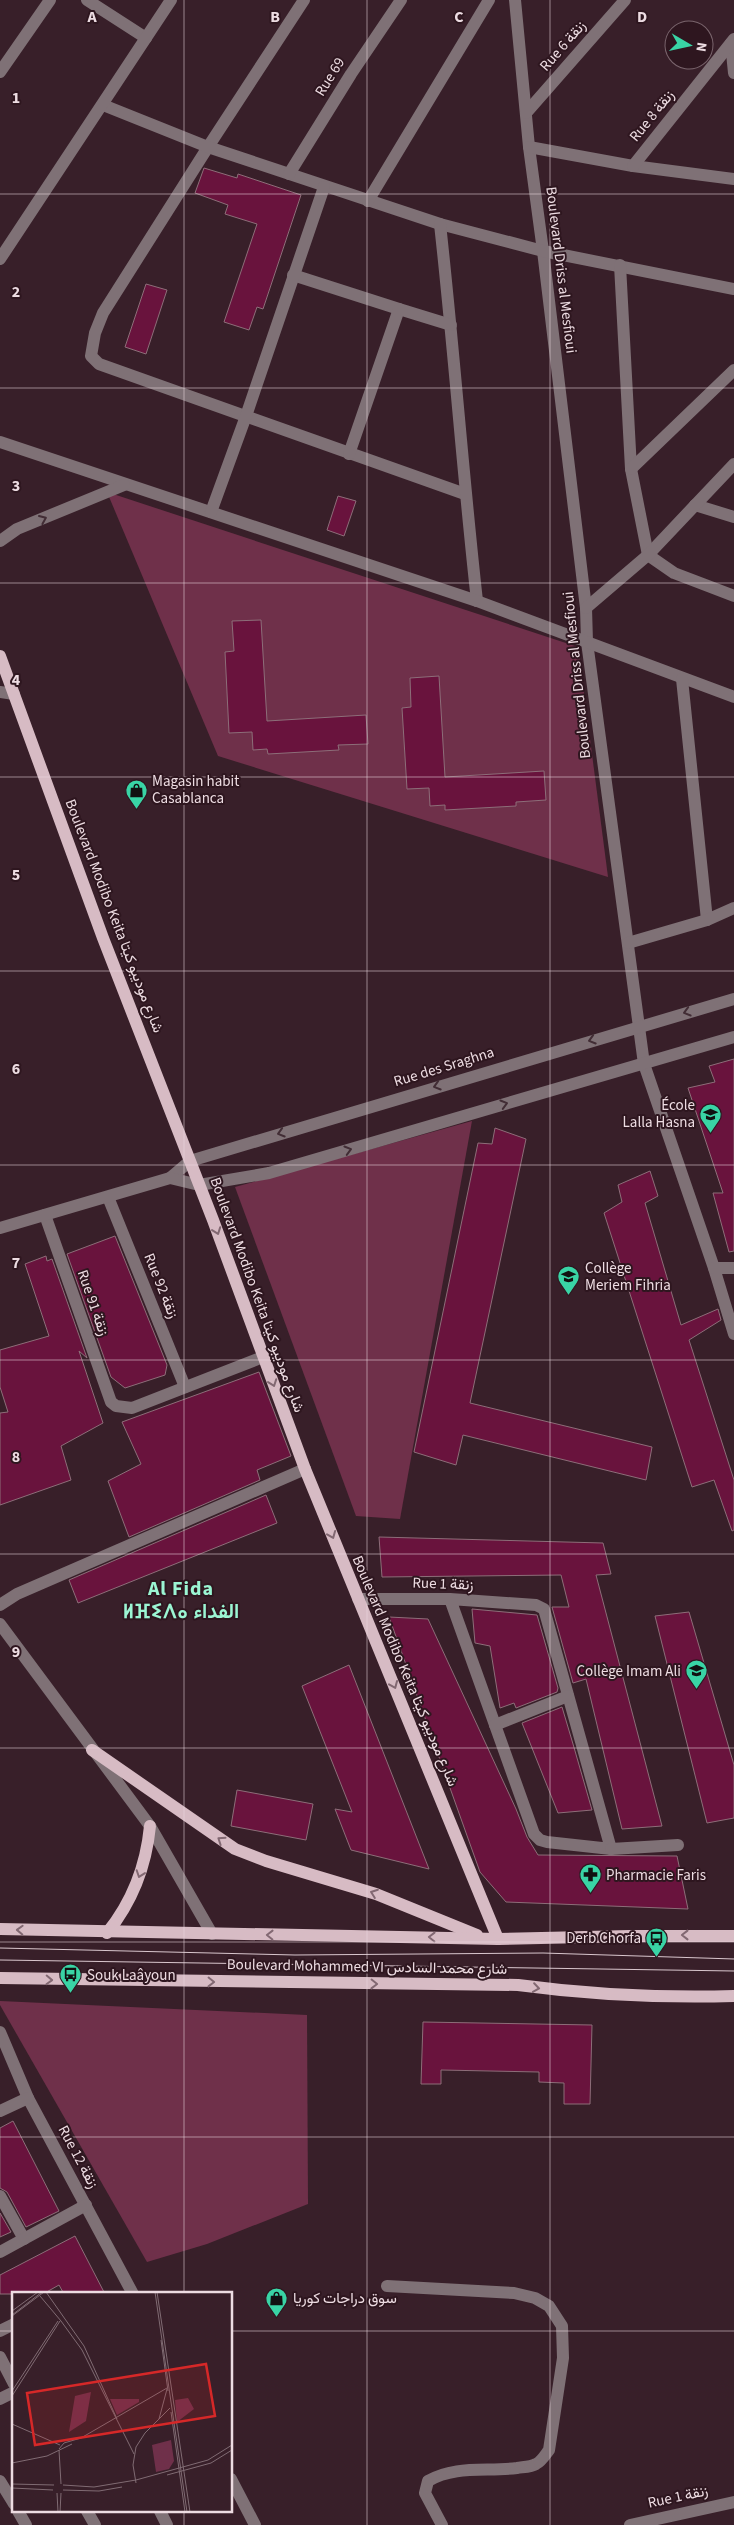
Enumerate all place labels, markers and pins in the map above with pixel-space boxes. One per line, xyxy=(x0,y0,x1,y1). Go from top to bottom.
place label: Magasin habit Casablanca xyxy=(152,771,239,809)
shop icon: Magasin habit Casablanca xyxy=(124,778,148,809)
place label: École Lalla Hasna xyxy=(623,1095,695,1133)
school or university icon: École Lalla Hasna xyxy=(699,1102,723,1133)
place label: Collège Meriem Fihria xyxy=(585,1258,671,1296)
school or university icon: Collège Meriem Fihria xyxy=(557,1265,581,1296)
school or university icon: Collège Imam Ali xyxy=(685,1659,709,1690)
place label: Collège Imam Ali xyxy=(577,1661,681,1682)
pharmacy icon: Pharmacie Faris xyxy=(578,1863,602,1894)
place label: Pharmacie Faris xyxy=(606,1865,706,1886)
bus stop icon: Derb Chorfa xyxy=(645,1926,669,1957)
place label: Derb Chorfa xyxy=(566,1928,641,1949)
bus stop icon: Souk Laâyoun xyxy=(59,1963,83,1994)
place label: Souk Laâyoun xyxy=(87,1965,176,1986)
shop icon: سوق دراجات كوريا xyxy=(265,2286,289,2317)
place label: سوق دراجات كوريا xyxy=(293,2288,397,2309)

